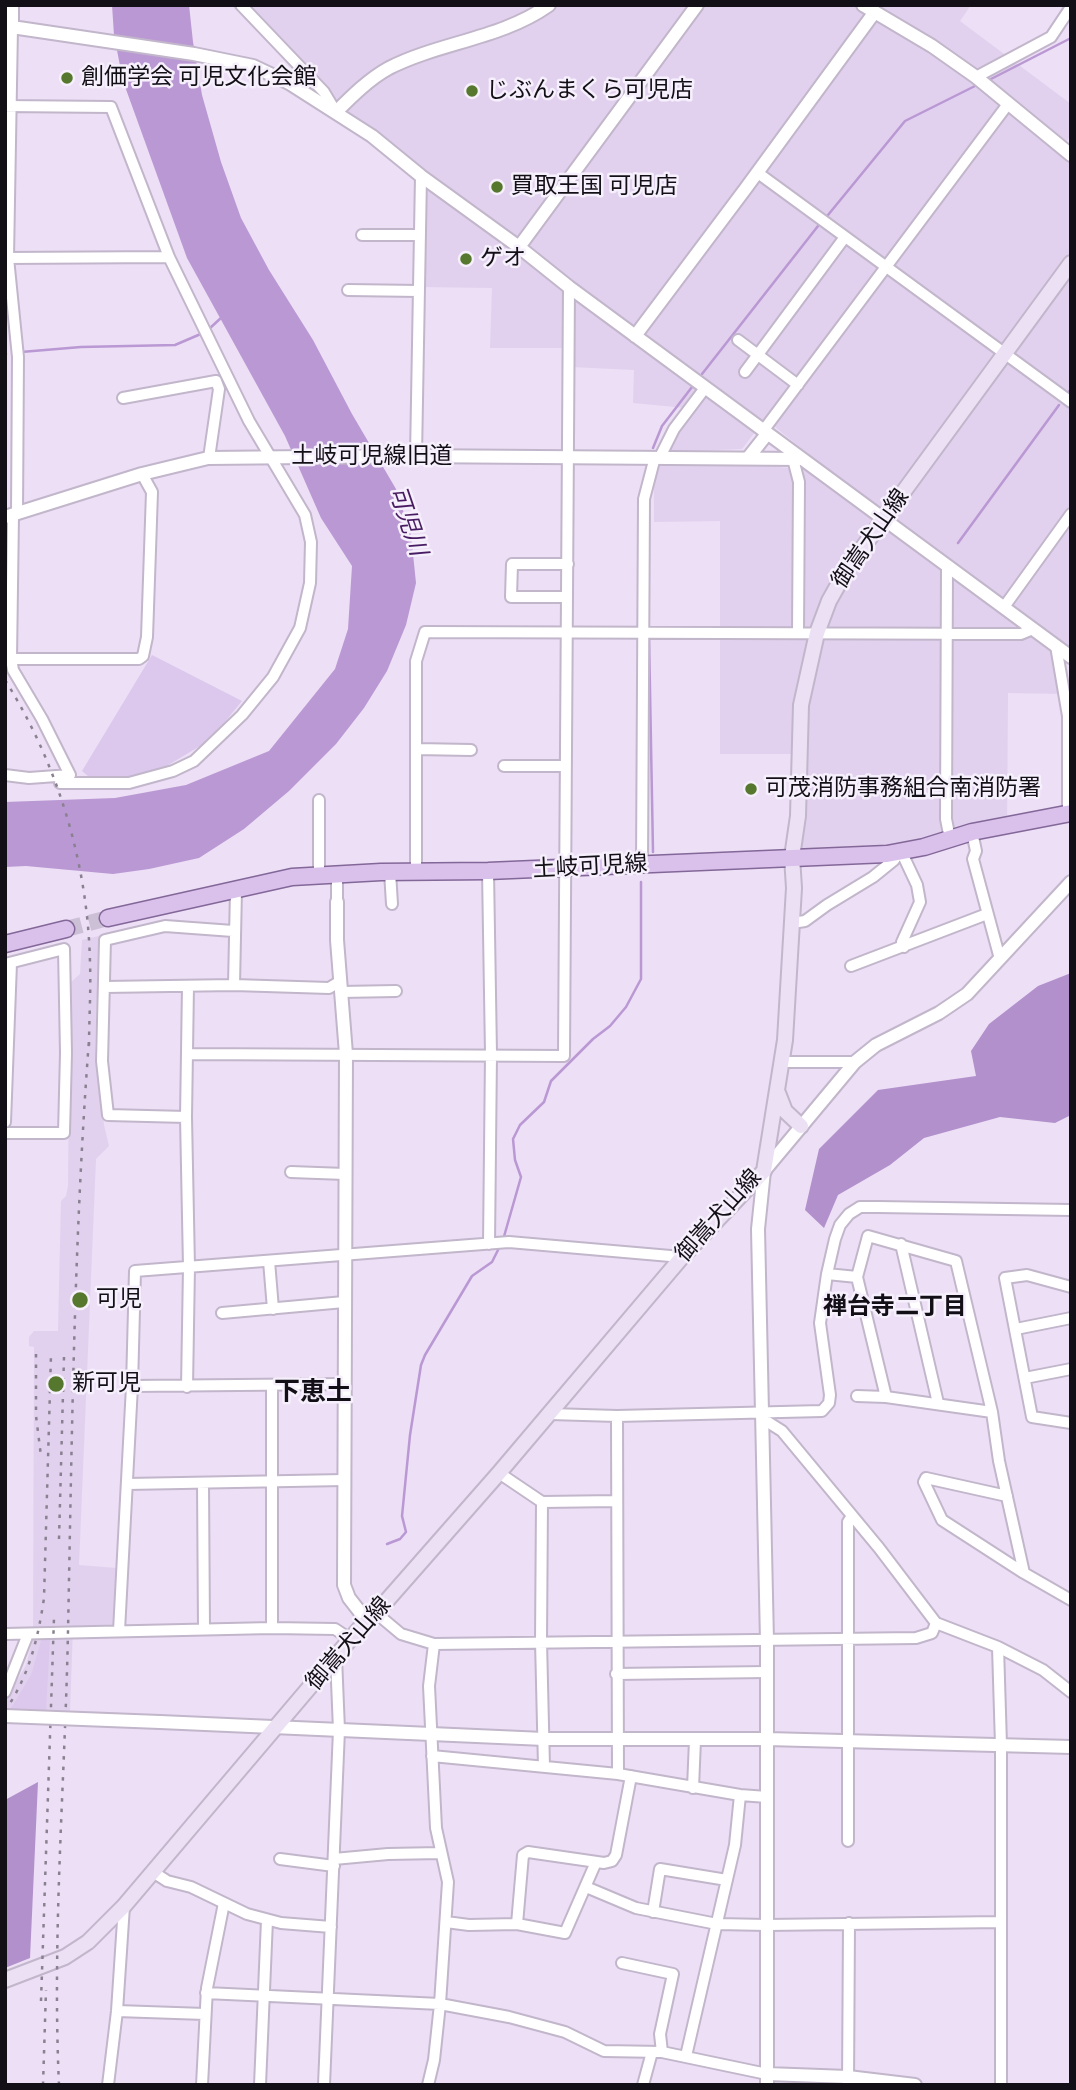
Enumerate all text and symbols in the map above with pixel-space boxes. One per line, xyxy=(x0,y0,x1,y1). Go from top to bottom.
place label: 創価学会 可児文化会館 xyxy=(81,64,316,92)
marker: 創価学会 可児文化会館 xyxy=(59,70,75,86)
place label: じぶんまくら可児店 xyxy=(486,77,693,105)
marker: じぶんまくら可児店 xyxy=(464,83,480,99)
place label: 買取王国 可児店 xyxy=(511,173,677,201)
marker: 買取王国 可児店 xyxy=(489,179,505,195)
place label: ゲオ xyxy=(480,245,526,273)
marker: ゲオ xyxy=(458,251,474,267)
street label: 土岐可児線旧道 xyxy=(292,443,452,471)
water label: 可児川 xyxy=(382,482,432,560)
street label: 御嵩犬山線 xyxy=(827,484,915,594)
place label: 可茂消防事務組合南消防署 xyxy=(765,775,1041,803)
marker: 可茂消防事務組合南消防署 xyxy=(743,781,759,797)
street label: 土岐可児線 xyxy=(532,850,648,884)
street label: 御嵩犬山線 xyxy=(670,1164,768,1268)
place label: 可児 xyxy=(96,1286,142,1314)
marker: 可児 xyxy=(70,1290,90,1310)
district label: 禅台寺二丁目 xyxy=(823,1293,967,1321)
place label: 新可児 xyxy=(72,1370,141,1398)
marker: 新可児 xyxy=(46,1374,66,1394)
district label: 下恵土 xyxy=(274,1377,352,1409)
street label: 御嵩犬山線 xyxy=(301,1592,397,1696)

